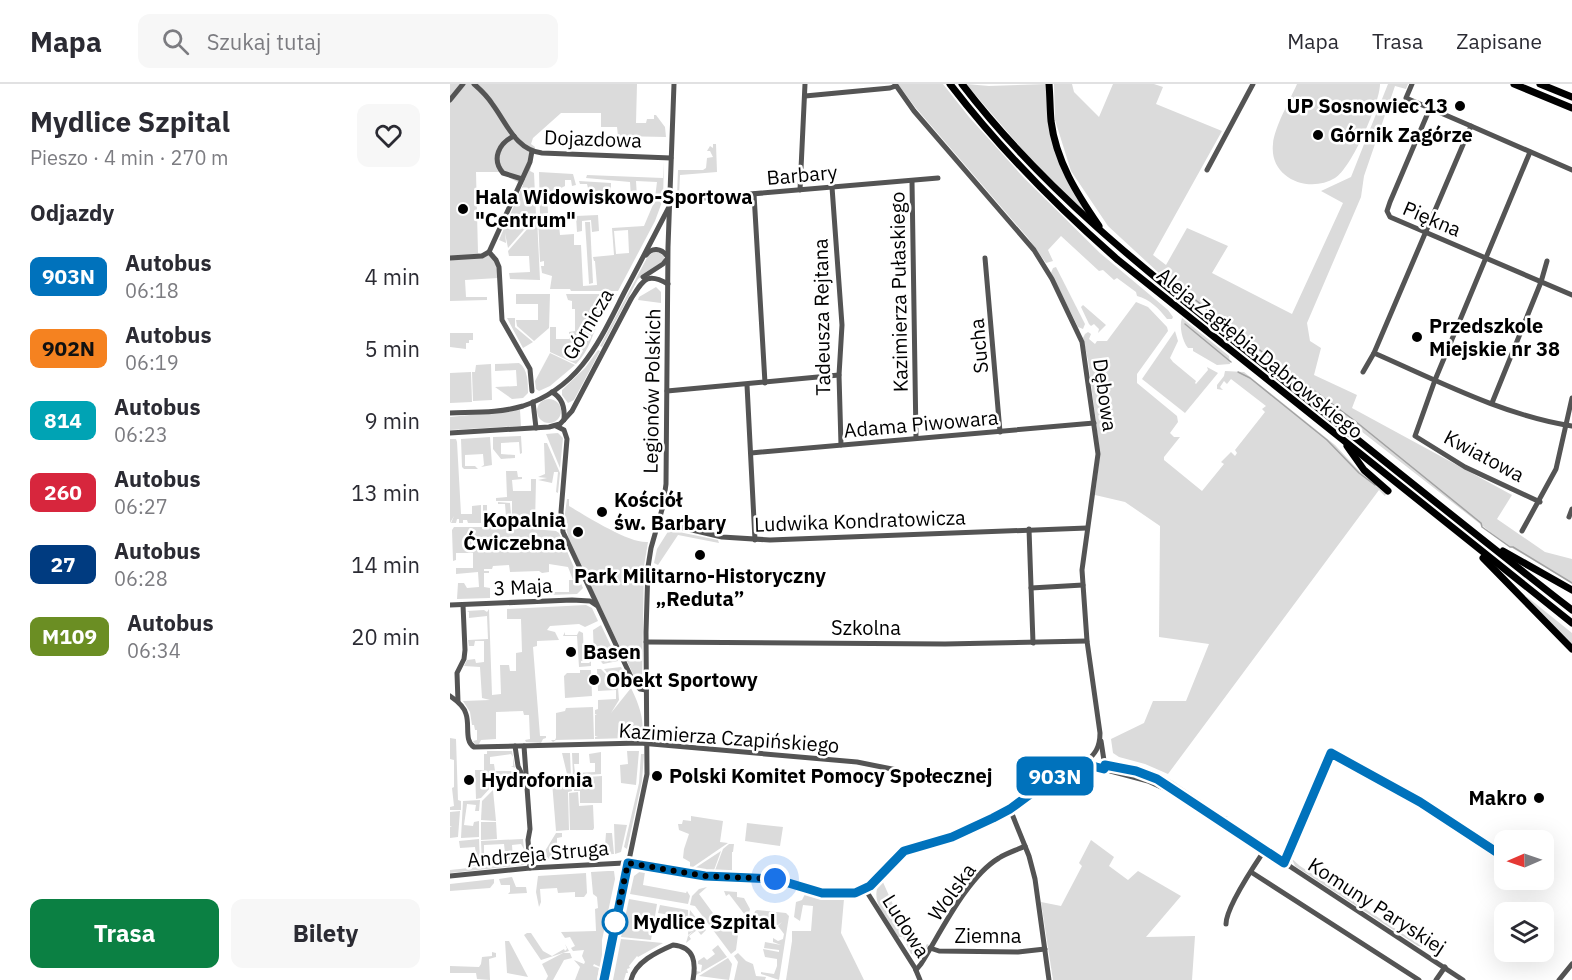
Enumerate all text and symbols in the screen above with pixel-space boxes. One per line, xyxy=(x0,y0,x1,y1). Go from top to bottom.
search box xyxy=(138,14,558,68)
text: Mapa xyxy=(30,23,102,60)
icon: search xyxy=(159,25,192,58)
text: Szukaj tutaj xyxy=(207,27,321,56)
text: Mapa xyxy=(1287,27,1339,55)
text: Trasa xyxy=(1372,27,1423,55)
text: Zapisane xyxy=(1456,27,1542,55)
place label: UP Sosnowiec 13 xyxy=(1287,92,1448,119)
marker: UP Sosnowiec 13 xyxy=(1453,99,1467,113)
text: Mydlice Szpital xyxy=(30,103,230,140)
button: heart xyxy=(357,104,420,167)
place label: Górnik Zagórze xyxy=(1330,121,1473,148)
street label: Dojazdowa xyxy=(544,123,643,154)
marker: Górnik Zagórze xyxy=(1311,128,1325,142)
text: Pieszo · 4 min · 270 m xyxy=(30,144,229,171)
street label: Barbary xyxy=(765,158,838,191)
place label: Hala Widowiskowo-Sportowa "Centrum" xyxy=(475,183,753,233)
street label: Kazimierza Pułaskiego xyxy=(883,192,914,392)
street label: Piękna xyxy=(1399,194,1466,243)
text: Odjazdy xyxy=(30,198,114,227)
marker: Hala Widowiskowo-Sportowa "Centrum" xyxy=(456,202,470,216)
street label: Tadeusza Rejtana xyxy=(807,238,836,396)
text: Autobus xyxy=(125,248,212,277)
street label: Aleja Zagłębia Dąbrowskiego xyxy=(1151,261,1369,444)
text: 903N xyxy=(42,262,95,290)
text: 4 min xyxy=(364,262,420,291)
text: 06:18 xyxy=(125,277,179,304)
street label: Górnicza xyxy=(556,283,620,364)
street label: Legionów Polskich xyxy=(637,308,666,474)
place label: Przedszkole Miejskie nr 38 xyxy=(1429,312,1560,362)
street label: Sucha xyxy=(963,317,994,375)
text: Autobus xyxy=(125,320,212,349)
marker: Przedszkole Miejskie nr 38 xyxy=(1410,330,1424,344)
text: 902N xyxy=(42,334,95,362)
text: 5 min xyxy=(364,334,420,363)
text: 06:19 xyxy=(125,349,179,376)
street label: Dębowa xyxy=(1087,357,1124,433)
text: Autobus xyxy=(114,392,201,421)
street label: Adama Piwowara xyxy=(842,403,1000,444)
text: 814 xyxy=(44,406,82,434)
text: 9 min xyxy=(364,406,420,435)
text: 06:23 xyxy=(114,421,168,448)
street label: Kwiatowa xyxy=(1439,423,1529,488)
text: Autobus xyxy=(114,464,201,493)
text: 260 xyxy=(44,478,82,506)
text: 13 min xyxy=(351,478,420,507)
place label: Kościół św. Barbary xyxy=(614,486,726,536)
text: 06:27 xyxy=(114,493,168,520)
street label: Ludwika Kondratowicza xyxy=(754,503,967,538)
marker: Kościół św. Barbary xyxy=(595,505,609,519)
place label: Kopalnia Ćwiczebna xyxy=(463,506,566,556)
marker: Kopalnia Ćwiczebna xyxy=(571,525,585,539)
text: Autobus xyxy=(114,536,201,565)
marker: Park Militarno-Historyczny „Reduta” xyxy=(693,548,707,562)
text: 27 xyxy=(50,550,76,578)
text: 14 min xyxy=(351,550,420,579)
place label: Park Militarno-Historyczny „Reduta” xyxy=(574,562,826,612)
text: 06:28 xyxy=(114,565,168,592)
street label: 3 Maja xyxy=(493,571,554,602)
text: Autobus xyxy=(127,608,214,637)
street label: Szkolna xyxy=(831,614,901,641)
text: M109 xyxy=(42,622,97,650)
text: 20 min xyxy=(351,622,420,651)
text: 06:34 xyxy=(127,637,181,664)
place label: Basen xyxy=(583,638,641,665)
marker: Basen xyxy=(564,645,578,659)
place label: Obekt Sportowy xyxy=(606,666,758,693)
marker: Obekt Sportowy xyxy=(587,673,601,687)
street label: Kazimierza Czapińskiego xyxy=(618,716,840,759)
line badge: 903N xyxy=(1013,756,1097,796)
place label: Polski Komitet Pomocy Społecznej xyxy=(669,762,993,789)
text: 903N xyxy=(1028,762,1082,790)
place label: Hydrofornia xyxy=(481,766,593,793)
marker: Polski Komitet Pomocy Społecznej xyxy=(650,769,664,783)
marker: Hydrofornia xyxy=(462,773,476,787)
place label: Makro xyxy=(1468,784,1527,811)
marker: Makro xyxy=(1532,791,1546,805)
north arrow xyxy=(1494,830,1554,890)
map controls xyxy=(1494,830,1554,962)
street label: Andrzeja Struga xyxy=(466,834,610,873)
street label: Komuny Paryskiej xyxy=(1303,851,1451,960)
street label: Wolska xyxy=(922,857,982,926)
your location xyxy=(760,864,790,894)
street label: Ludowa xyxy=(876,889,937,963)
button: Trasa xyxy=(30,899,219,968)
button: Bilety xyxy=(231,899,420,968)
button: layers xyxy=(1494,902,1554,962)
place label: Mydlice Szpital xyxy=(633,908,776,935)
marker: Mydlice Szpital xyxy=(602,909,628,935)
street label: Ziemna xyxy=(954,922,1022,949)

